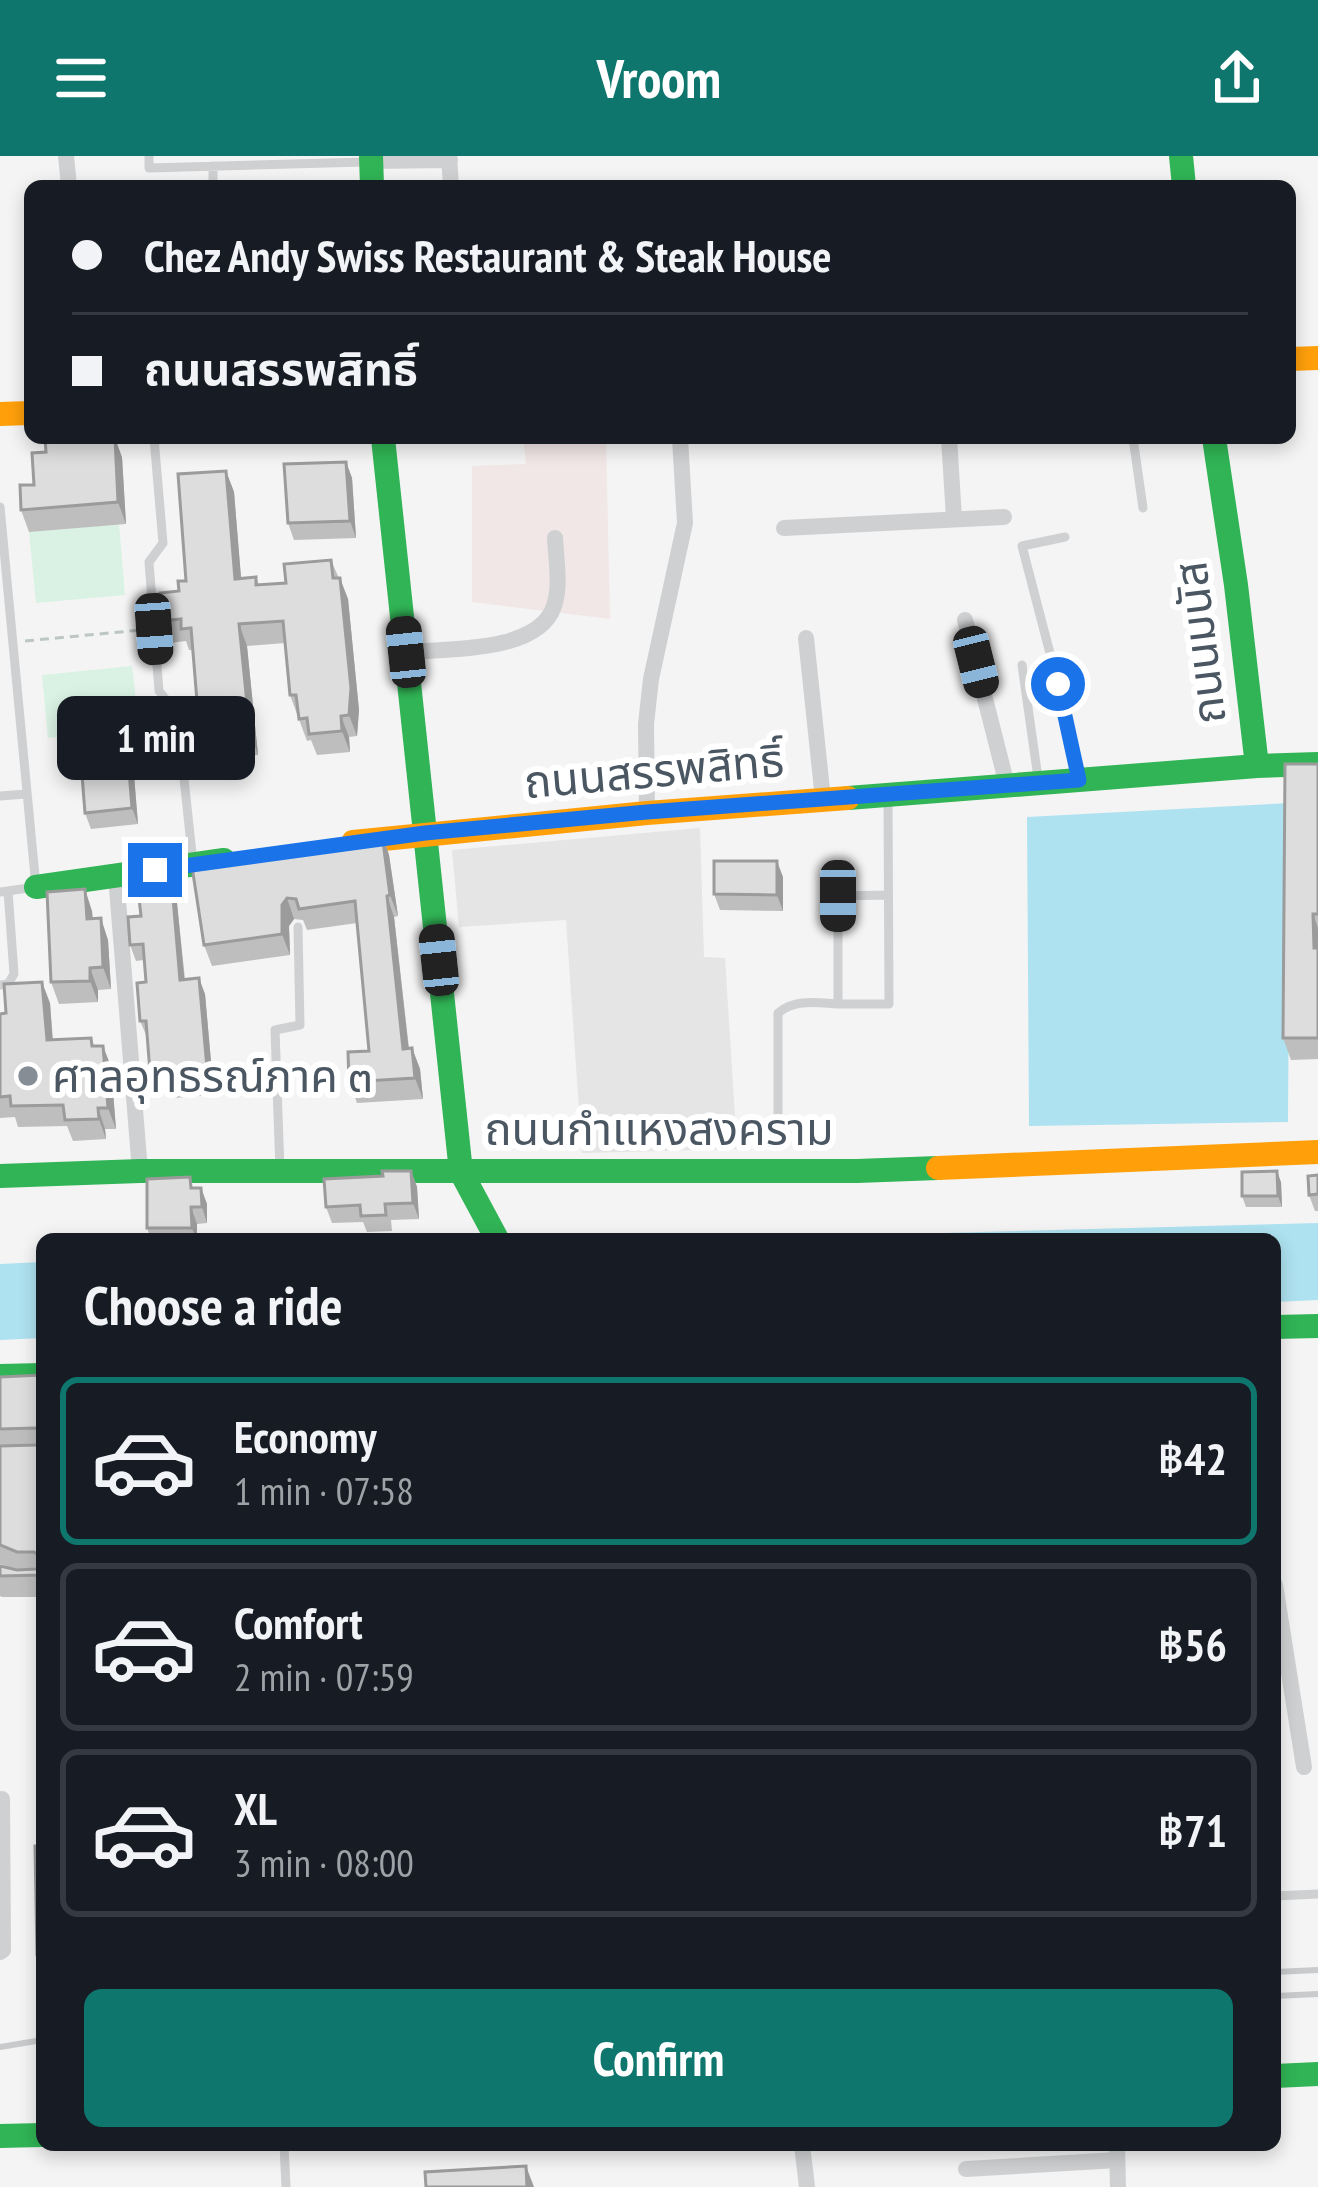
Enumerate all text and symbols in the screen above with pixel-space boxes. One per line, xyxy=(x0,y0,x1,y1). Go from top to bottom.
text: Vroom xyxy=(597,43,721,113)
icon: menu xyxy=(48,45,114,111)
icon: share xyxy=(1204,45,1270,111)
text: Chez Andy Swiss Restaurant & Steak House xyxy=(144,226,832,284)
text: ถนนสรรพสิทธิ์ xyxy=(144,339,418,397)
street label: ถนนมนัส xyxy=(1160,559,1238,728)
car xyxy=(134,592,174,666)
car xyxy=(384,614,428,690)
car xyxy=(950,623,1002,701)
route start xyxy=(1031,657,1085,711)
callout: 1 min xyxy=(56,696,254,780)
text: 1 min xyxy=(117,712,195,763)
street label: ถนนสรรพสิทธิ์ xyxy=(521,730,787,810)
route end xyxy=(128,843,182,897)
car xyxy=(820,860,856,932)
car xyxy=(417,922,461,998)
place label: ศาลอุทธรณ์ภาค ๓ xyxy=(52,1046,373,1104)
marker: ศาลอุทธรณ์ภาค ๓ xyxy=(15,1063,41,1089)
street label: ถนนกำแหงสงคราม xyxy=(484,1099,834,1157)
text: Choose a ride xyxy=(84,1270,343,1340)
icon: car xyxy=(90,1407,198,1515)
text: Economy xyxy=(234,1407,377,1465)
text: ฿42 xyxy=(1158,1429,1227,1487)
text: 1 min · 07:58 xyxy=(234,1465,414,1516)
icon: car xyxy=(90,1593,198,1701)
text: Comfort xyxy=(234,1593,363,1651)
text: ฿56 xyxy=(1158,1615,1227,1673)
text: 2 min · 07:59 xyxy=(234,1651,414,1702)
icon: car xyxy=(90,1779,198,1887)
text: XL xyxy=(234,1779,277,1837)
text: ฿71 xyxy=(1158,1801,1227,1859)
text: 3 min · 08:00 xyxy=(234,1837,414,1888)
button: Confirm xyxy=(84,1989,1233,2127)

